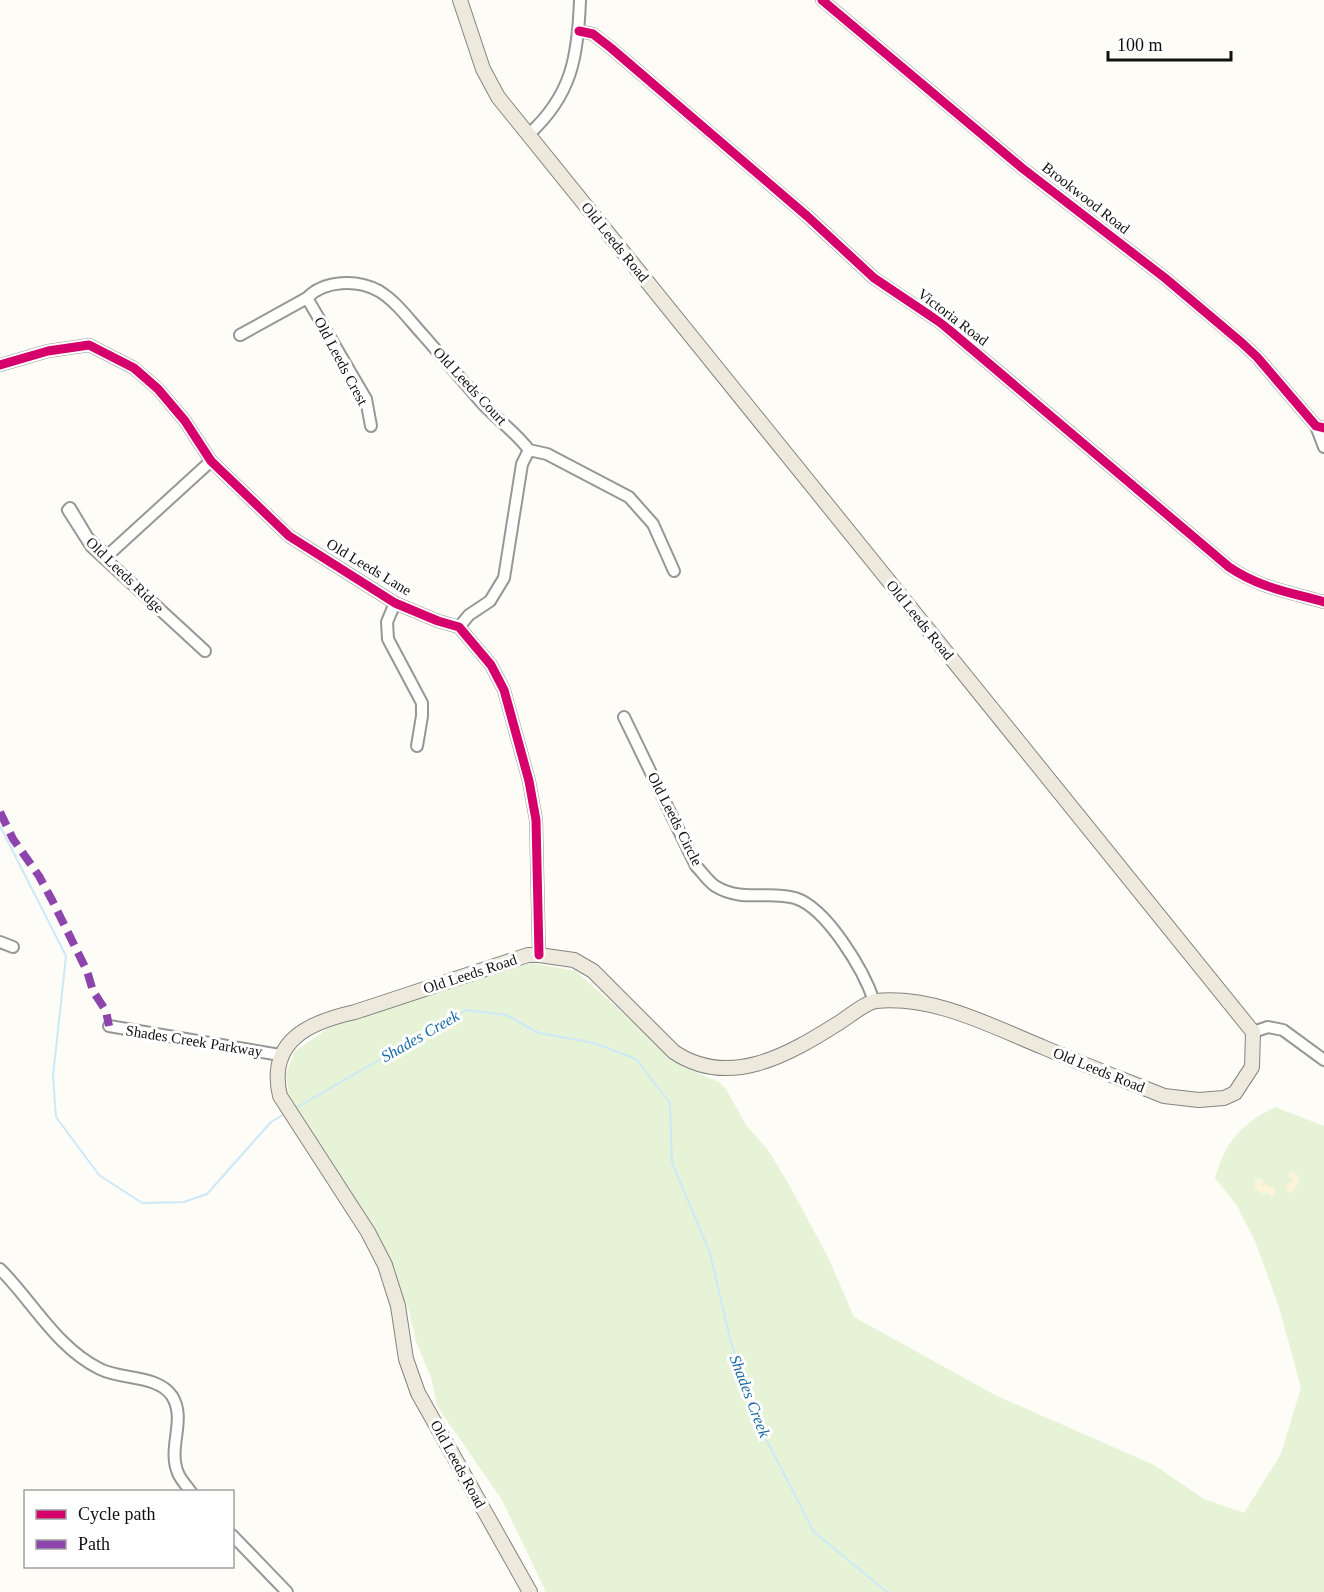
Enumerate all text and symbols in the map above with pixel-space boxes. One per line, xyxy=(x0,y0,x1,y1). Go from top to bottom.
scale bar xyxy=(1108,24,1231,62)
text: 100 m xyxy=(1117,35,1163,55)
street label: Brookwood Road xyxy=(1039,159,1133,237)
street label: Old Leeds Road xyxy=(578,199,652,285)
street label: Victoria Road xyxy=(915,285,992,349)
street label: Old Leeds Crest xyxy=(311,314,371,409)
street label: Old Leeds Court xyxy=(430,344,511,429)
street label: Old Leeds Ridge xyxy=(83,534,167,616)
street label: Old Leeds Lane xyxy=(324,535,414,599)
street label: Old Leeds Road xyxy=(883,577,957,663)
street label: Old Leeds Circle xyxy=(645,770,706,869)
street label: Old Leeds Road xyxy=(421,951,519,997)
water label: Shades Creek xyxy=(378,1006,463,1065)
street label: Shades Creek Parkway xyxy=(124,1022,264,1060)
street label: Old Leeds Road xyxy=(1051,1044,1148,1096)
water label: Shades Creek xyxy=(726,1352,774,1440)
street label: Old Leeds Road xyxy=(427,1417,489,1511)
legend xyxy=(24,1490,234,1568)
text: Cycle path xyxy=(78,1504,155,1524)
text: Path xyxy=(78,1534,110,1554)

